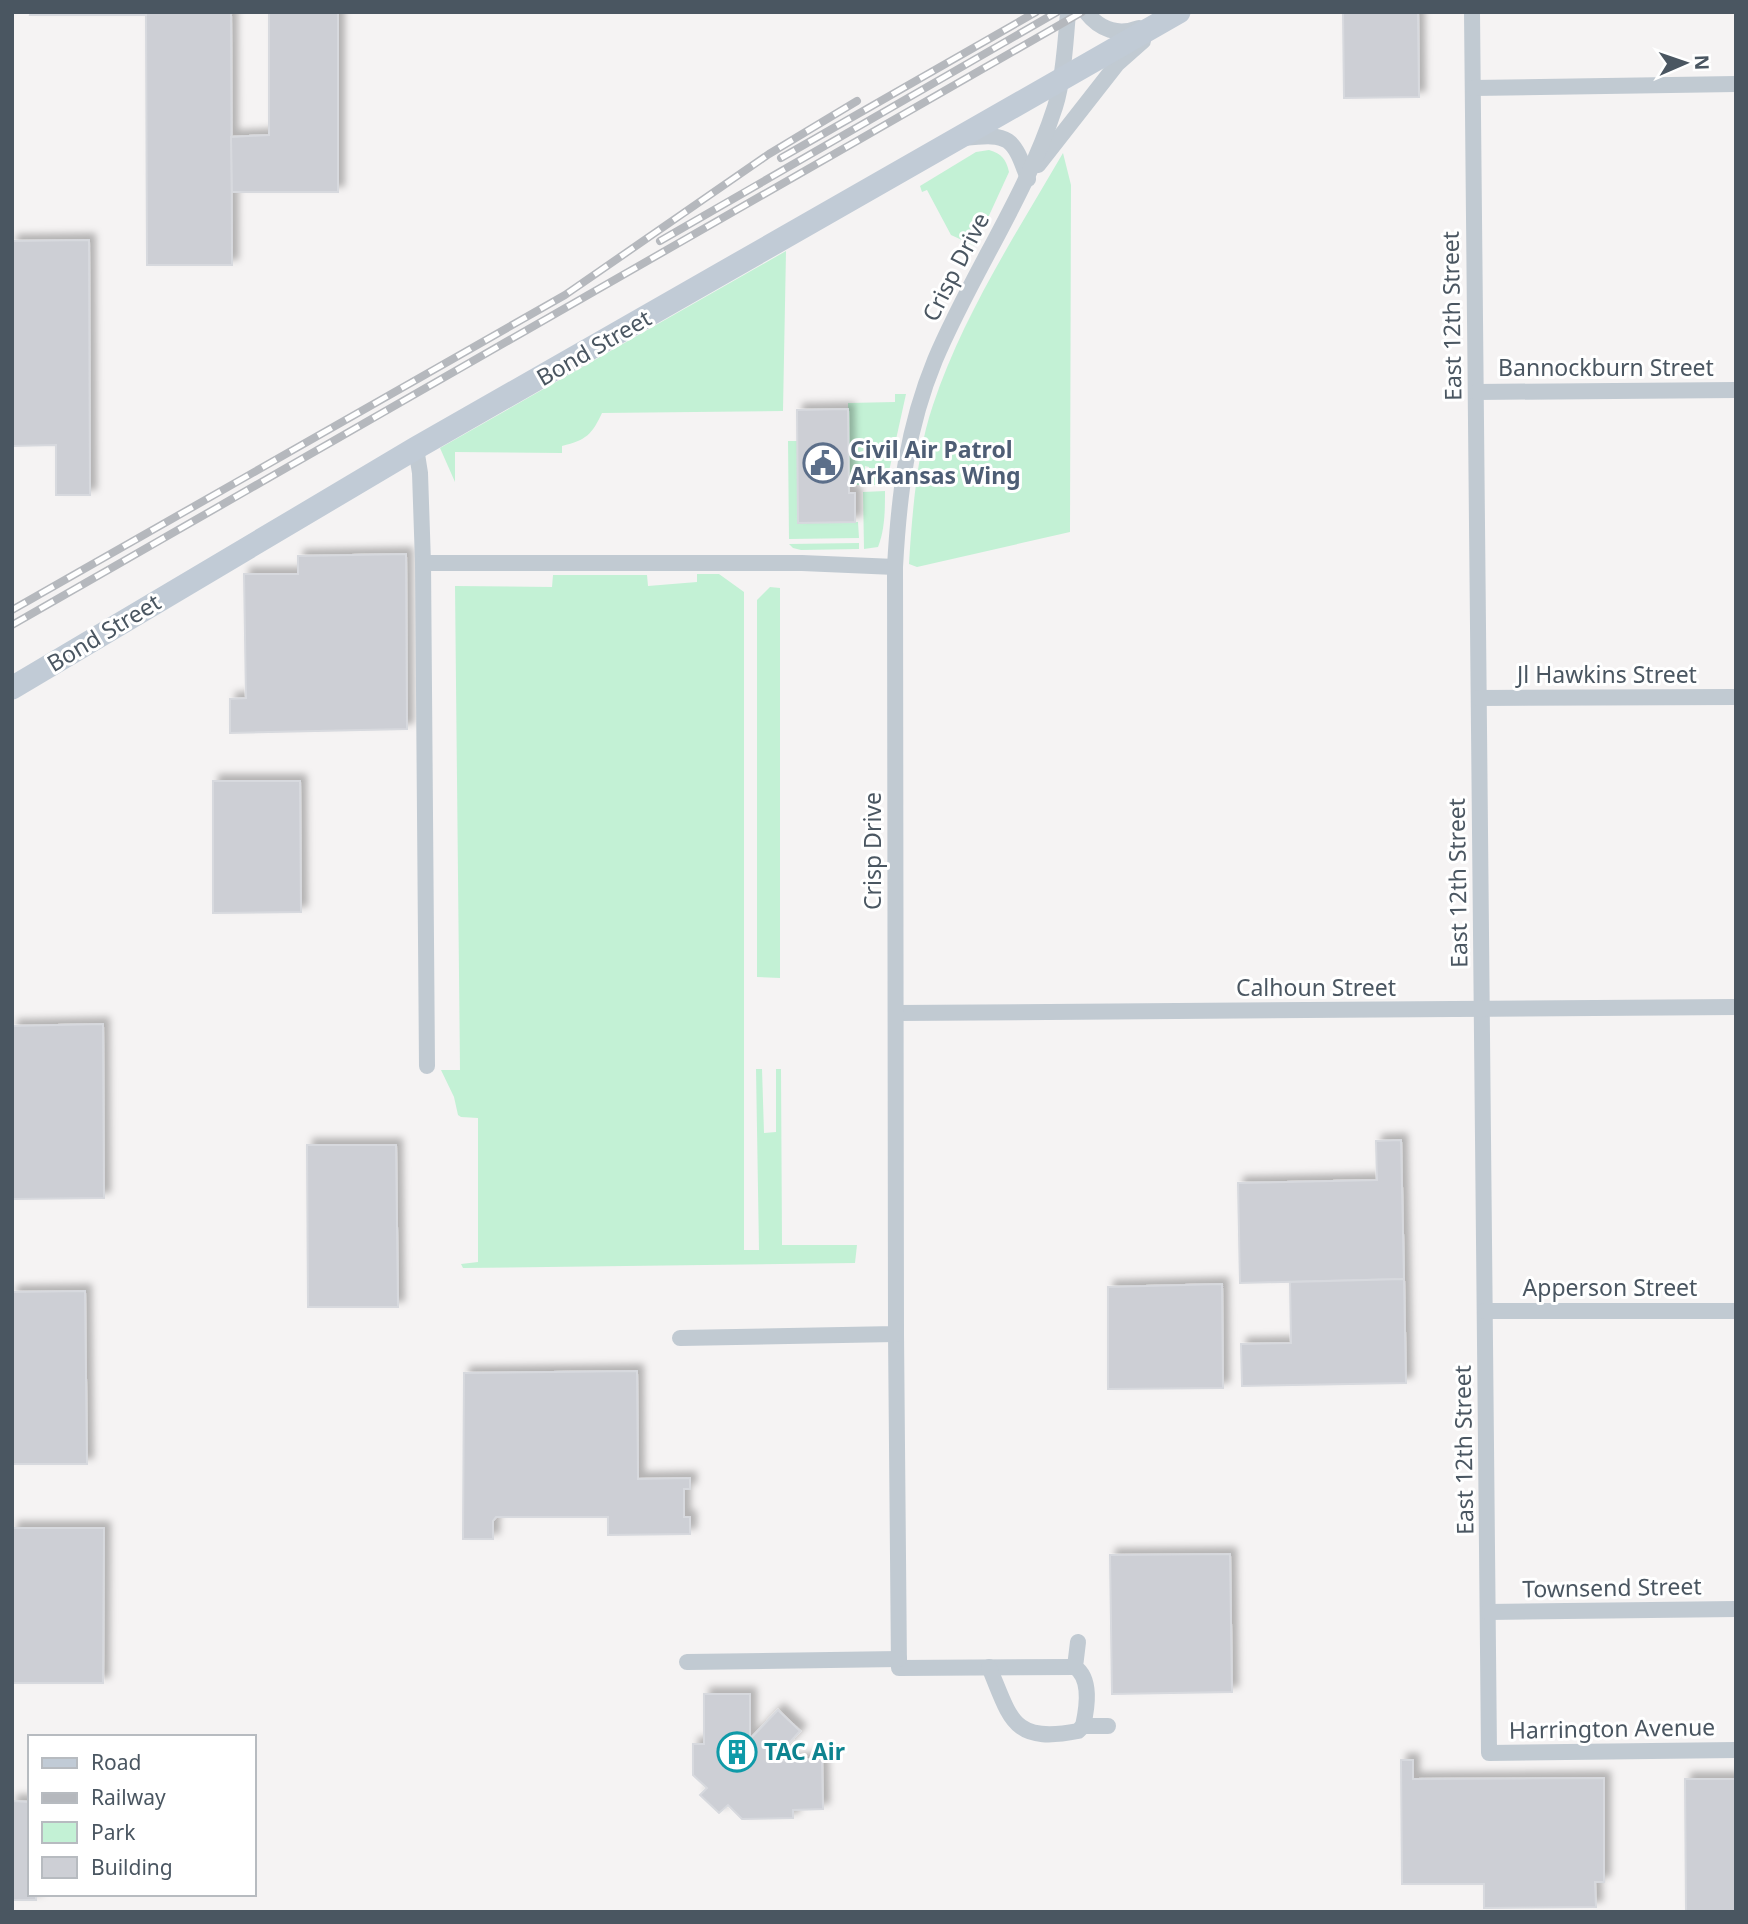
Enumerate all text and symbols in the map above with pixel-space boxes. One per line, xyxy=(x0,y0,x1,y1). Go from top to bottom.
north arrow xyxy=(1650,28,1720,98)
text: N xyxy=(1689,54,1715,71)
street label: Crisp Drive xyxy=(914,207,996,326)
street label: East 12th Street xyxy=(1434,231,1468,401)
street label: Bond Street xyxy=(530,301,657,393)
street label: Bannockburn Street xyxy=(1498,351,1714,383)
place label: Civil Air Patrol Arkansas Wing xyxy=(850,433,1021,491)
public building icon: Civil Air Patrol Arkansas Wing xyxy=(802,442,844,484)
street label: Bond Street xyxy=(41,586,166,679)
street label: Jl Hawkins Street xyxy=(1515,658,1697,690)
street label: Crisp Drive xyxy=(856,792,888,910)
street label: East 12th Street xyxy=(1440,798,1474,968)
street label: Calhoun Street xyxy=(1236,971,1396,1003)
street label: Apperson Street xyxy=(1523,1271,1697,1303)
street label: East 12th Street xyxy=(1446,1365,1480,1535)
street label: Townsend Street xyxy=(1522,1569,1702,1605)
street label: Harrington Avenue xyxy=(1509,1710,1715,1746)
building icon: TAC Air xyxy=(716,1731,758,1773)
legend xyxy=(28,1735,256,1896)
place label: TAC Air xyxy=(764,1735,845,1767)
text: Road xyxy=(91,1748,141,1776)
text: Railway xyxy=(91,1783,166,1811)
text: Park xyxy=(91,1818,136,1846)
text: Building xyxy=(91,1853,173,1881)

